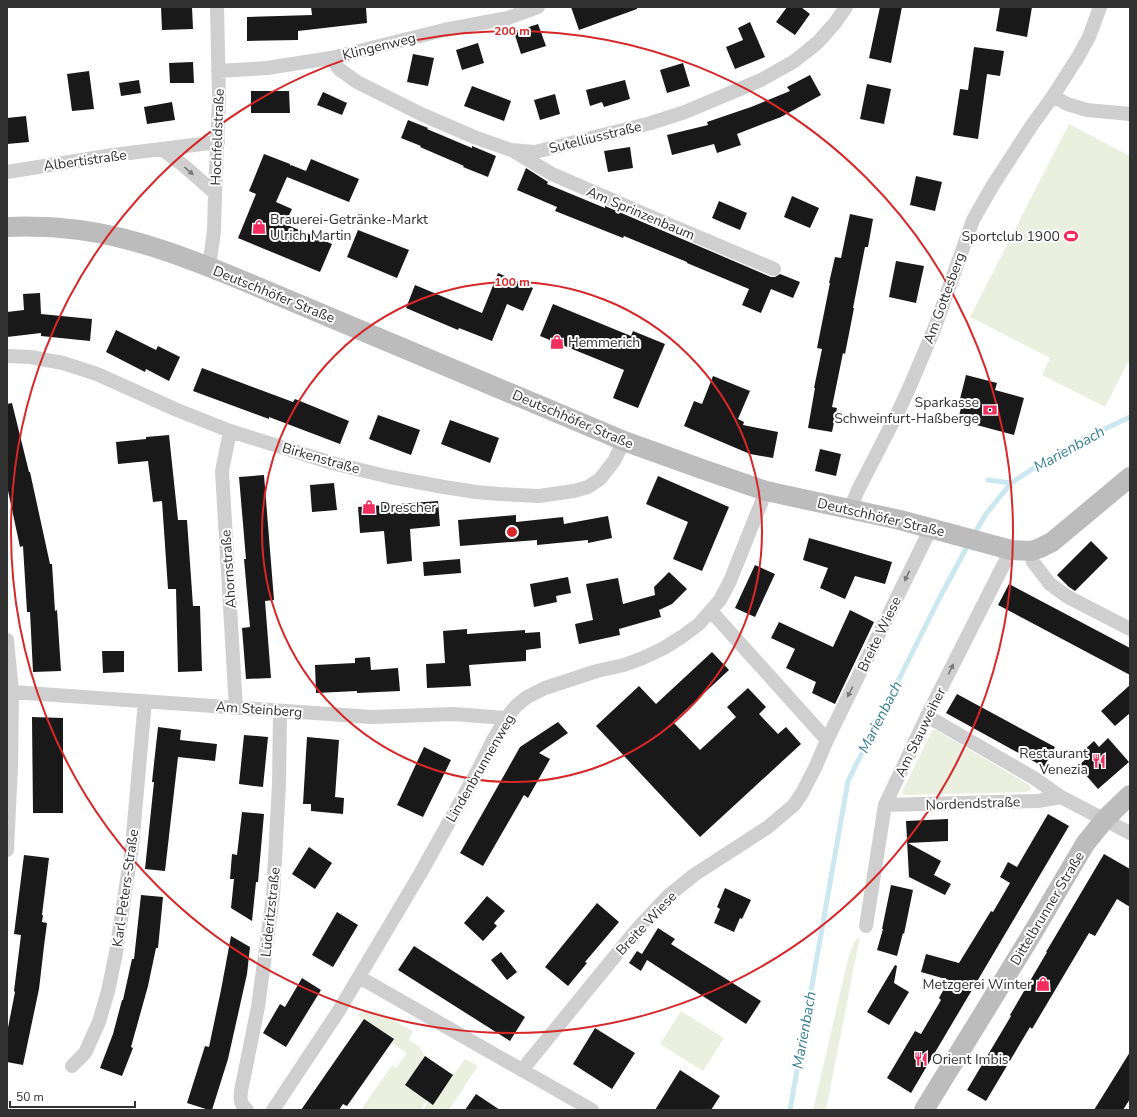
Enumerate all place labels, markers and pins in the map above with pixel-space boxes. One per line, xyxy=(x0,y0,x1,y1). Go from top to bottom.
place label: Brauerei-Getränke-Markt Ulrich Martin xyxy=(270,210,428,245)
shop icon: Brauerei-Getränke-Markt Ulrich Martin xyxy=(251,219,267,235)
place label: Sportclub 1900 xyxy=(961,227,1060,246)
sports icon: Sportclub 1900 xyxy=(1063,228,1079,244)
place label: Hemmerich xyxy=(568,333,640,352)
shop icon: Hemmerich xyxy=(549,334,565,350)
place label: Sparkasse Schweinfurt-Haßberge xyxy=(834,393,979,428)
bank icon: Sparkasse Schweinfurt-Haßberge xyxy=(982,402,998,418)
place label: Drescher xyxy=(380,498,436,517)
shop icon: Drescher xyxy=(361,499,377,515)
centre of rings xyxy=(505,525,519,539)
place label: Restaurant Venezia xyxy=(1019,744,1088,779)
restaurant icon: Restaurant Venezia xyxy=(1091,753,1107,769)
place label: Metzgerei Winter xyxy=(923,975,1032,994)
shop icon: Metzgerei Winter xyxy=(1035,976,1051,992)
place label: Orient Imbis xyxy=(932,1050,1009,1069)
restaurant icon: Orient Imbis xyxy=(913,1051,929,1067)

